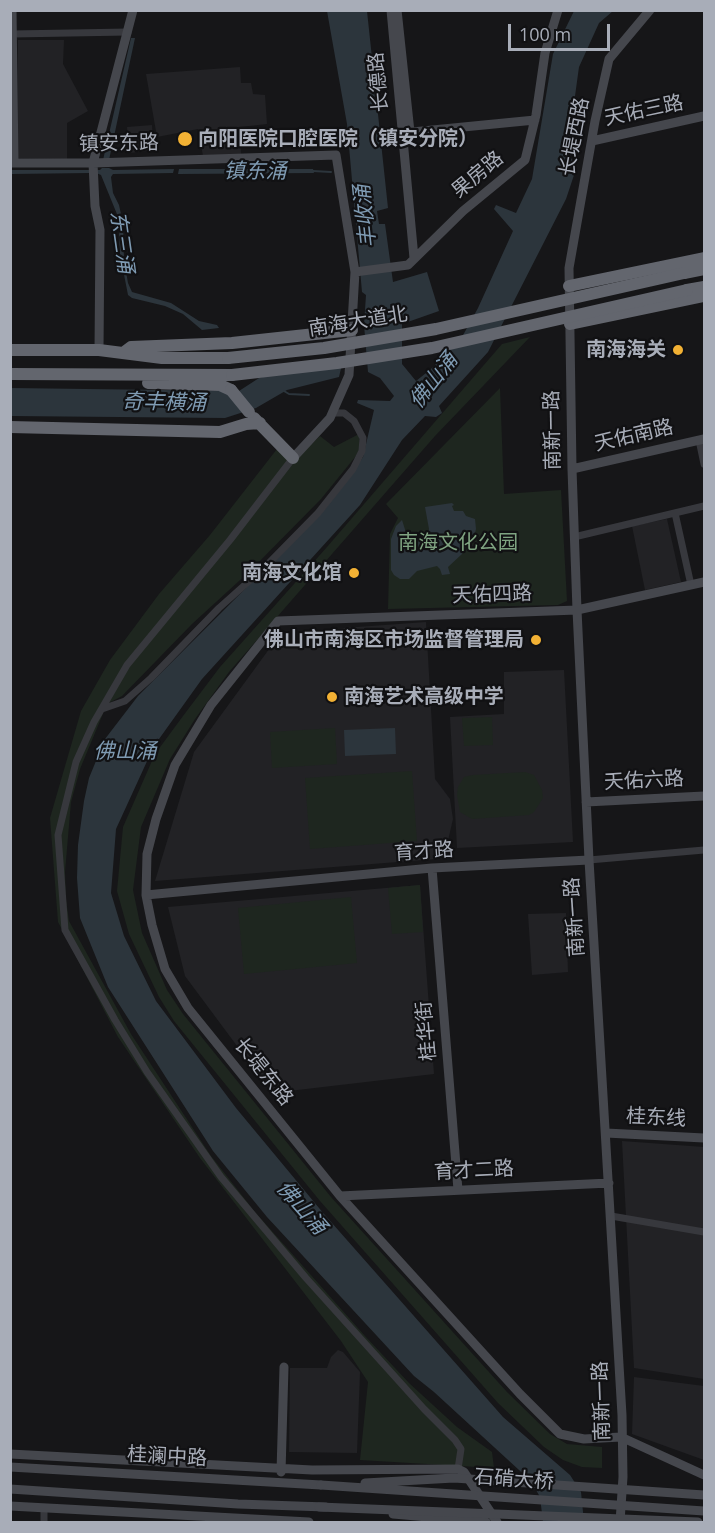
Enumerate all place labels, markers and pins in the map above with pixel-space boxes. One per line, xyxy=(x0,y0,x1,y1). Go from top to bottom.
place label: 向阳医院口腔医院（镇安分院） xyxy=(198,127,478,151)
marker: 向阳医院口腔医院（镇安分院） xyxy=(176,130,194,148)
place label: 南海海关 xyxy=(586,338,666,362)
marker: 南海海关 xyxy=(671,343,685,357)
place label: 南海文化馆 xyxy=(242,561,342,585)
marker: 南海文化馆 xyxy=(347,566,361,580)
place label: 佛山市南海区市场监督管理局 xyxy=(264,628,524,652)
marker: 佛山市南海区市场监督管理局 xyxy=(529,633,543,647)
place label: 南海艺术高级中学 xyxy=(344,685,504,709)
marker: 南海艺术高级中学 xyxy=(325,690,339,704)

